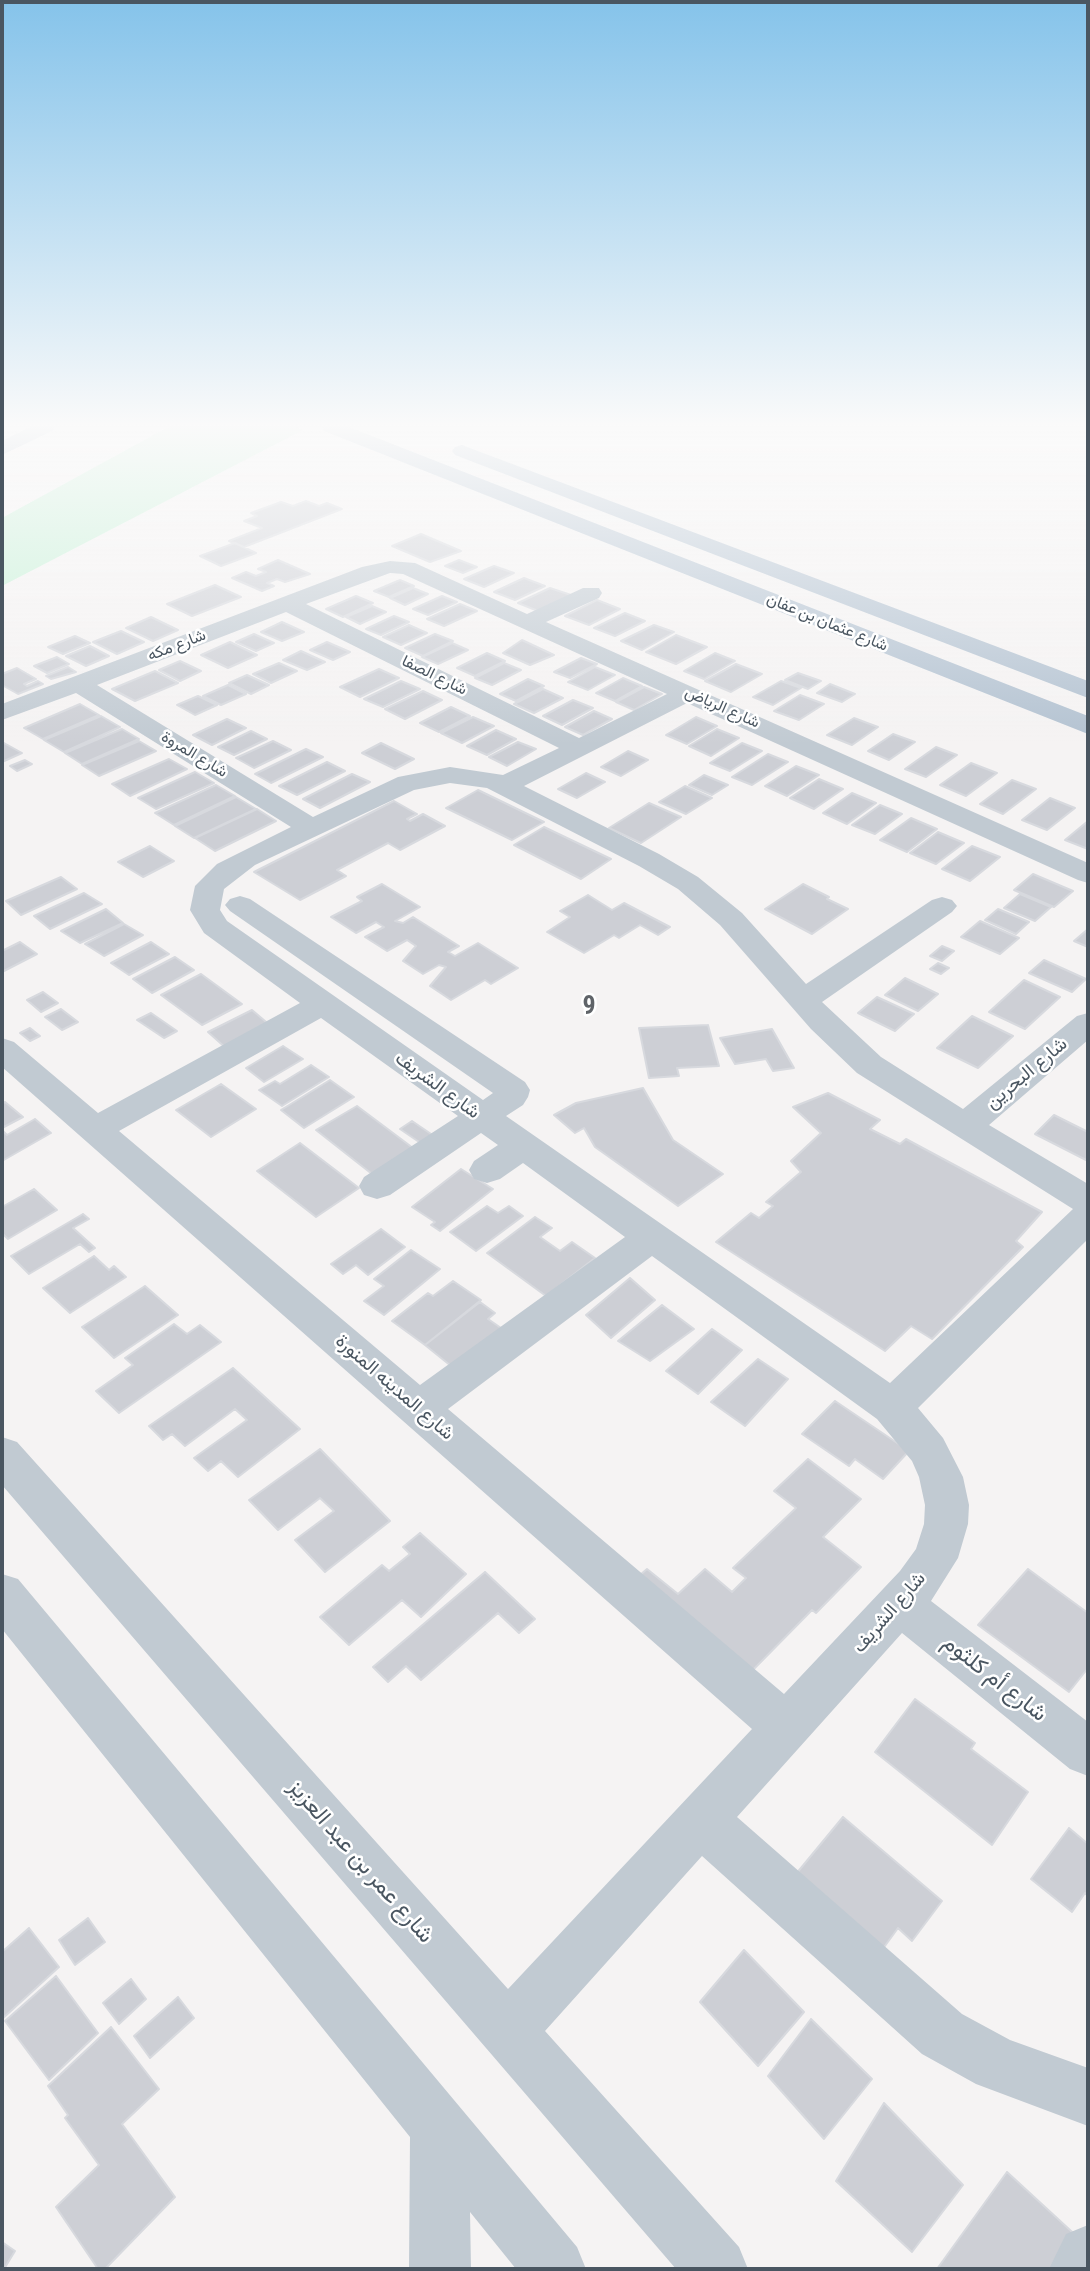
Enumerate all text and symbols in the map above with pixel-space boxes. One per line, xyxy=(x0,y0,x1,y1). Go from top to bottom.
street label: شارع عثمان بن عفان xyxy=(764,590,890,656)
street label: شارع مكه xyxy=(145,626,209,666)
street label: شارع الصفا xyxy=(398,652,470,700)
street label: شارع الرياض xyxy=(682,683,762,733)
street label: شارع المروة xyxy=(157,728,231,782)
district label: 9 xyxy=(583,991,597,1023)
street label: شارع البحرين xyxy=(982,1033,1072,1115)
street label: شارع الشريف xyxy=(390,1048,484,1124)
street label: شارع المدينه المنورة xyxy=(330,1330,458,1446)
street label: شارع الشريف xyxy=(849,1568,931,1658)
street label: شارع أم كلثوم xyxy=(936,1629,1052,1729)
street label: شارع عمر بن عبد العزيز xyxy=(281,1775,439,1949)

